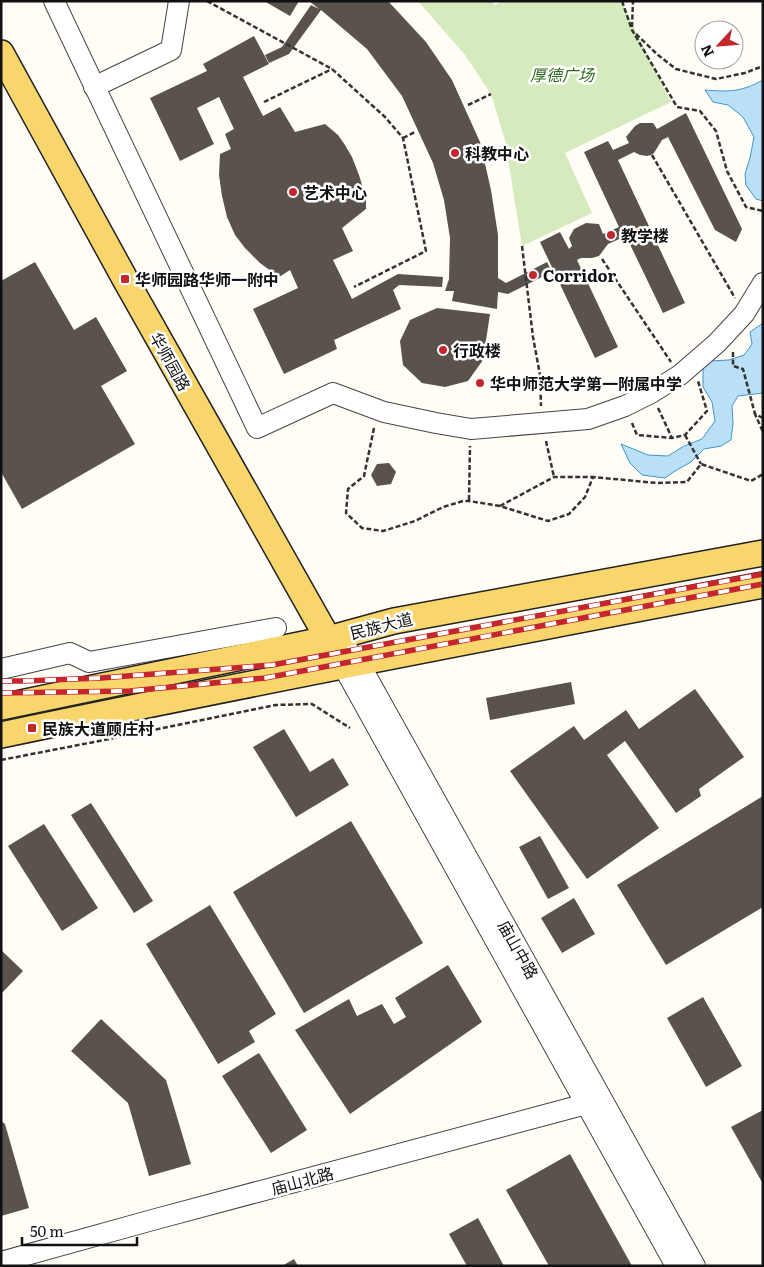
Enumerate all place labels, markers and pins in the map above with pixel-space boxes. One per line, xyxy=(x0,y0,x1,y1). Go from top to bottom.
place label: 科教中心 xyxy=(465,141,529,165)
marker: 科教中心 xyxy=(449,147,461,159)
place label: 艺术中心 xyxy=(303,180,367,204)
marker: 艺术中心 xyxy=(287,186,299,198)
place label: 教学楼 xyxy=(621,223,669,247)
marker: 教学楼 xyxy=(605,229,617,241)
place label: Corridor xyxy=(543,263,616,287)
place label: 华师园路华师一附中 xyxy=(135,267,279,291)
marker: Corridor xyxy=(527,269,539,281)
marker: 华师园路华师一附中 xyxy=(119,273,131,285)
place label: 行政楼 xyxy=(453,338,501,362)
marker: 行政楼 xyxy=(437,344,449,356)
place label: 华中师范大学第一附属中学 xyxy=(490,371,682,395)
marker: 华中师范大学第一附属中学 xyxy=(474,377,486,389)
place label: 民族大道顾庄村 xyxy=(42,716,154,740)
marker: 民族大道顾庄村 xyxy=(26,722,38,734)

